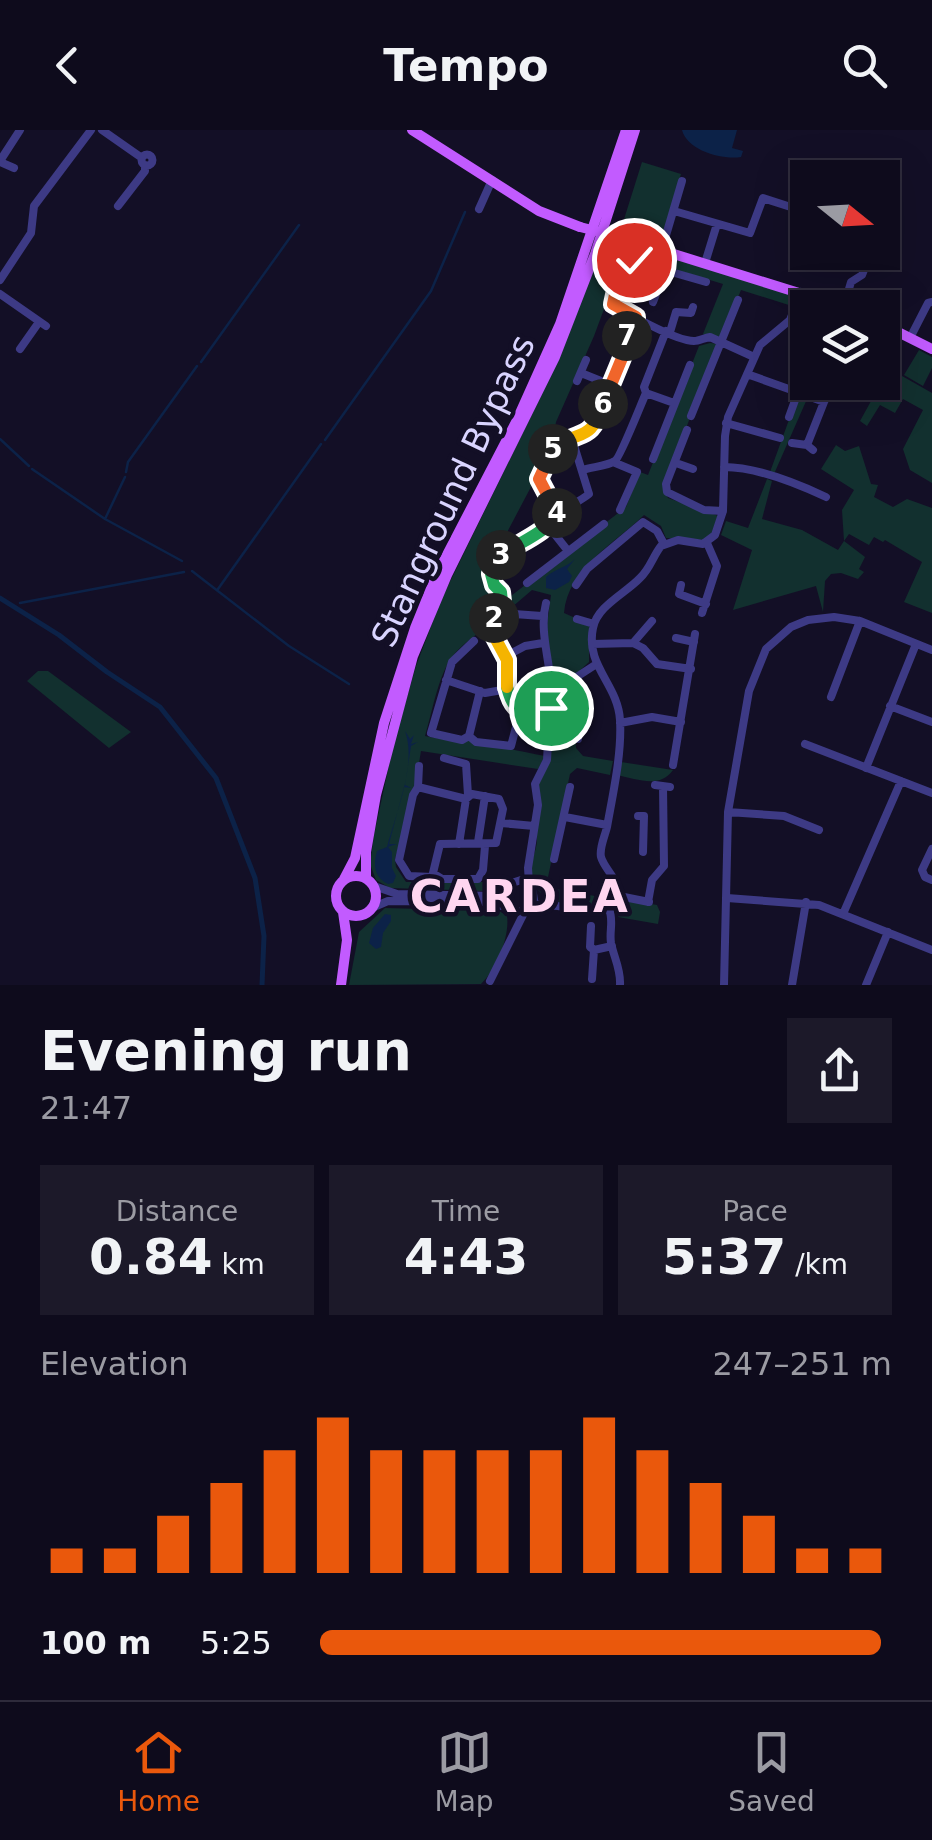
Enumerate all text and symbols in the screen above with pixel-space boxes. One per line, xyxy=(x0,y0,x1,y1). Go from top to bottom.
icon: back xyxy=(40,38,95,93)
icon: search xyxy=(837,38,892,93)
text: Tempo xyxy=(383,39,549,92)
north arrow xyxy=(790,160,900,270)
map controls xyxy=(790,160,900,400)
pin xyxy=(592,218,677,303)
icon: check xyxy=(607,233,662,288)
button: layers xyxy=(790,290,900,400)
pin: 7 xyxy=(602,311,652,361)
text: 7 xyxy=(617,319,637,352)
street label: Stanground Bypass xyxy=(363,329,543,653)
pin: 6 xyxy=(578,379,628,429)
text: 6 xyxy=(593,387,613,420)
pin: 5 xyxy=(528,424,578,474)
text: 5 xyxy=(543,432,563,465)
pin: 4 xyxy=(532,488,582,538)
text: 4 xyxy=(547,496,567,529)
pin: 3 xyxy=(476,530,526,580)
text: 3 xyxy=(491,538,511,571)
pin: 2 xyxy=(469,593,519,643)
text: 2 xyxy=(484,601,504,634)
pin xyxy=(509,666,594,751)
icon: arrive xyxy=(524,681,579,736)
district label: CARDEA xyxy=(410,870,630,923)
button: share xyxy=(787,1018,892,1123)
text: Evening run xyxy=(40,1019,412,1083)
text: 21:47 xyxy=(40,1089,132,1127)
text: Distance xyxy=(116,1195,238,1228)
text: Time xyxy=(432,1195,500,1228)
text: Pace xyxy=(722,1195,788,1228)
text: 0.84 xyxy=(89,1228,212,1286)
text: 4:43 xyxy=(404,1228,528,1286)
text: 5:37 xyxy=(662,1228,786,1286)
text: km xyxy=(212,1248,265,1281)
text: /km xyxy=(786,1248,848,1281)
text: Elevation xyxy=(40,1345,189,1383)
text: 247–251 m xyxy=(713,1345,892,1383)
text: 100 m xyxy=(40,1624,151,1662)
text: 5:25 xyxy=(200,1624,272,1662)
tab: Home xyxy=(117,1725,200,1818)
tab: Map xyxy=(435,1725,494,1818)
tab: Saved xyxy=(728,1725,815,1818)

